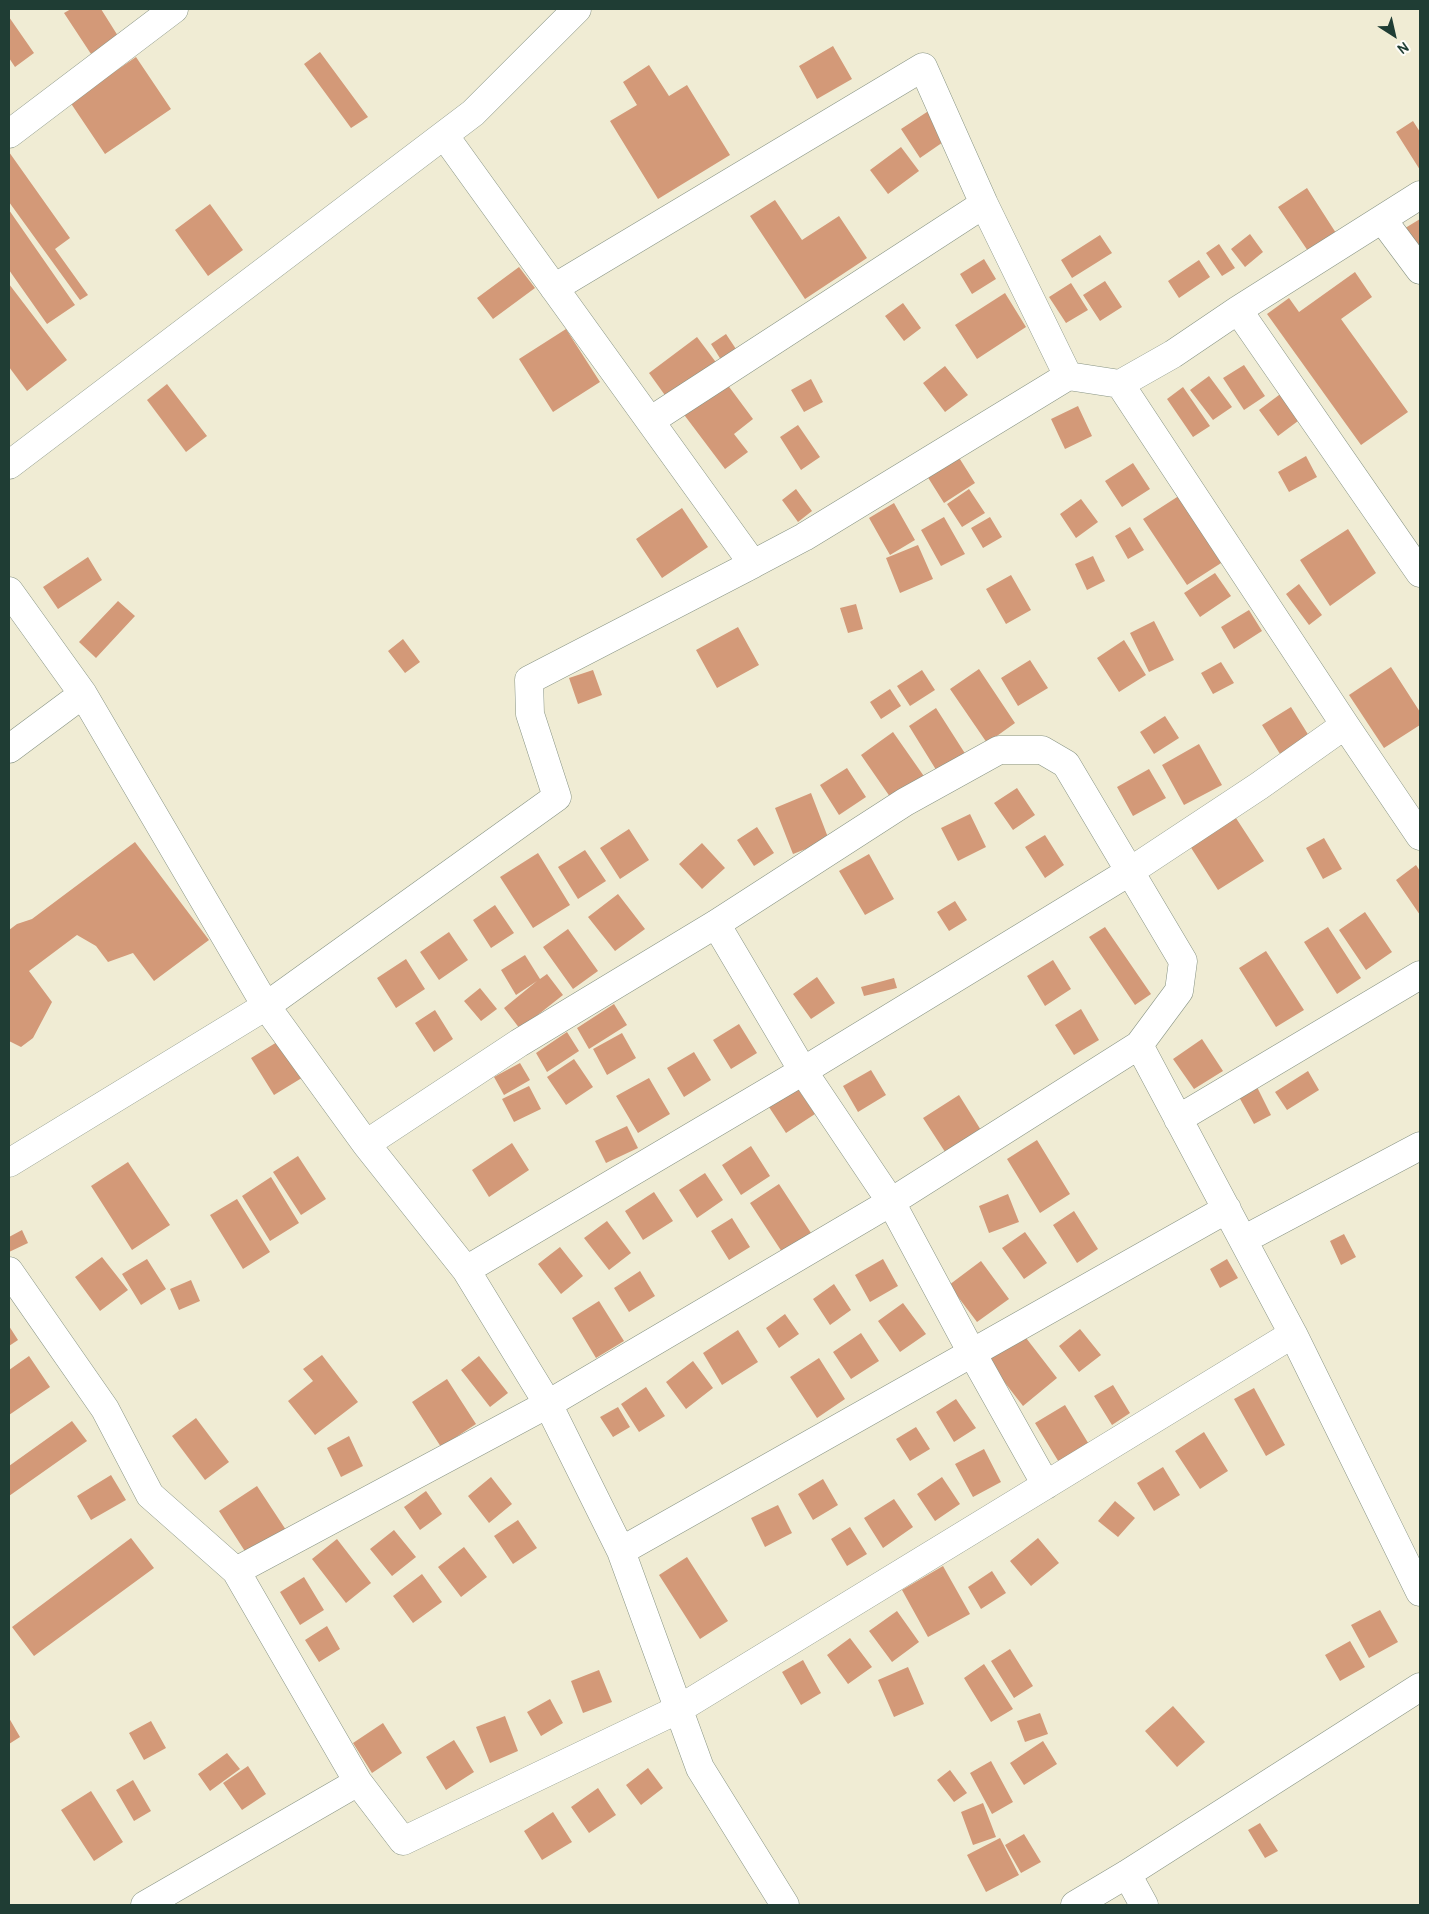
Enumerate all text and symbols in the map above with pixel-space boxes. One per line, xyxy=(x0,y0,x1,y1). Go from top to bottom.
north arrow xyxy=(1369,10,1419,60)
text: N xyxy=(1394,38,1412,57)

